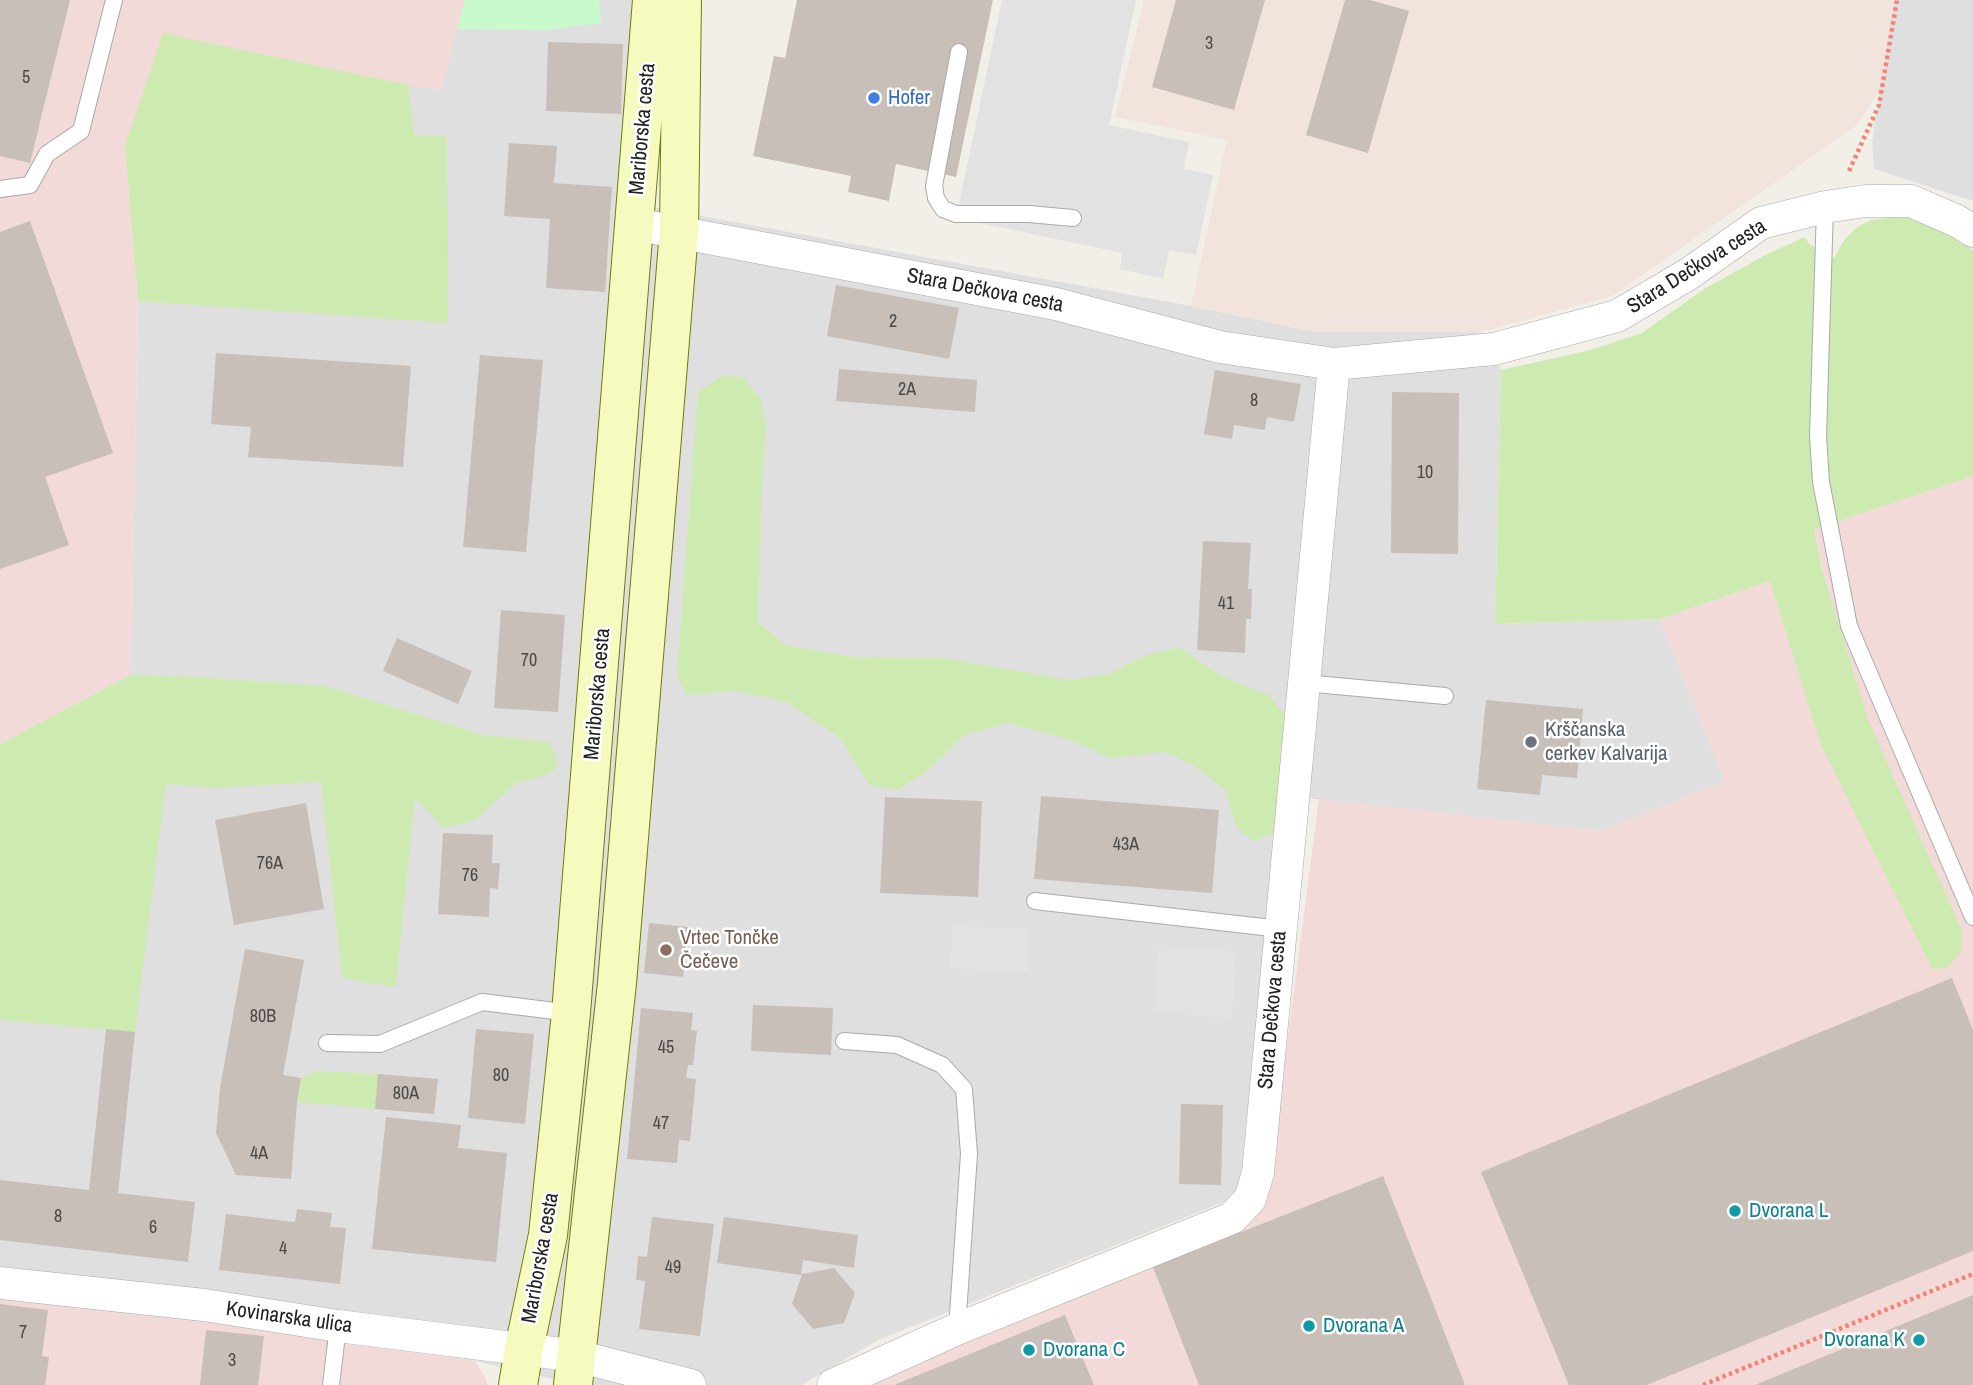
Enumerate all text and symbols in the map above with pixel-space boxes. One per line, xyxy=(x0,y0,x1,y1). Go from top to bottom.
house number: 3 xyxy=(1205,33,1213,55)
street label: Mariborska cesta xyxy=(625,62,661,196)
house number: 5 xyxy=(22,67,30,89)
place label: Hofer xyxy=(888,85,930,111)
marker: Hofer xyxy=(866,90,882,106)
street label: Stara Dečkova cesta xyxy=(1623,214,1771,320)
street label: Stara Dečkova cesta xyxy=(905,263,1065,319)
house number: 2 xyxy=(889,311,897,333)
house number: 2A xyxy=(898,379,916,401)
house number: 8 xyxy=(1250,390,1258,412)
house number: 10 xyxy=(1417,462,1433,484)
house number: 41 xyxy=(1218,593,1234,615)
street label: Mariborska cesta xyxy=(580,627,616,761)
house number: 70 xyxy=(521,650,537,672)
place label: Krščanska cerkev Kalvarija xyxy=(1545,717,1667,767)
marker: Krščanska cerkev Kalvarija xyxy=(1523,734,1539,750)
house number: 43A xyxy=(1113,834,1139,856)
house number: 76A xyxy=(257,853,283,875)
house number: 76 xyxy=(462,865,478,887)
place label: Vrtec Tončke Čečeve xyxy=(680,925,779,975)
street label: Stara Dečkova cesta xyxy=(1254,930,1292,1090)
marker: Vrtec Tončke Čečeve xyxy=(658,942,674,958)
house number: 80B xyxy=(250,1006,276,1028)
house number: 45 xyxy=(658,1037,674,1059)
house number: 80 xyxy=(493,1065,509,1087)
house number: 80A xyxy=(393,1083,419,1105)
house number: 47 xyxy=(653,1113,669,1135)
house number: 4A xyxy=(250,1143,268,1165)
street label: Mariborska cesta xyxy=(517,1191,565,1325)
place label: Dvorana L xyxy=(1749,1198,1828,1224)
marker: Dvorana L xyxy=(1727,1203,1743,1219)
house number: 8 xyxy=(54,1206,62,1228)
house number: 6 xyxy=(149,1217,157,1239)
house number: 4 xyxy=(279,1238,287,1260)
house number: 49 xyxy=(665,1257,681,1279)
street label: Kovinarska ulica xyxy=(224,1297,354,1339)
place label: Dvorana A xyxy=(1323,1313,1404,1339)
marker: Dvorana A xyxy=(1301,1318,1317,1334)
house number: 7 xyxy=(19,1322,27,1344)
place label: Dvorana K xyxy=(1824,1327,1905,1353)
marker: Dvorana K xyxy=(1911,1332,1927,1348)
place label: Dvorana C xyxy=(1043,1337,1125,1363)
marker: Dvorana C xyxy=(1021,1342,1037,1358)
house number: 3 xyxy=(228,1350,236,1372)

